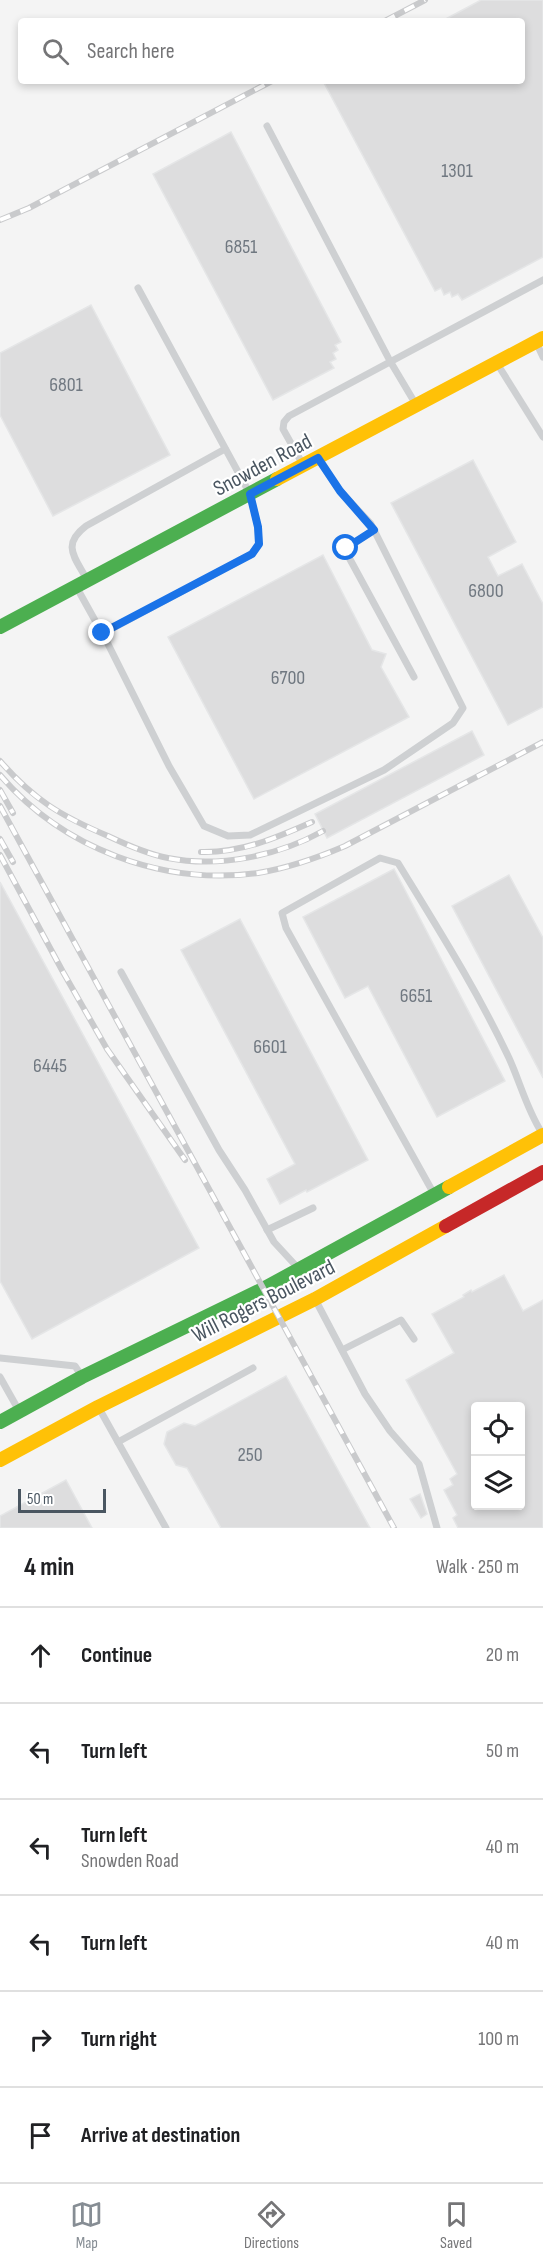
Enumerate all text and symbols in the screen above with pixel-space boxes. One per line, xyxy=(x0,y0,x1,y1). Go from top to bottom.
search box xyxy=(18,18,525,84)
icon: search xyxy=(39,35,72,68)
text: Search here xyxy=(87,38,174,65)
house number: 1301 xyxy=(441,159,473,183)
house number: 6851 xyxy=(225,235,257,259)
house number: 6801 xyxy=(49,373,83,397)
street label: Snowden Road xyxy=(209,428,317,503)
route start xyxy=(332,534,358,560)
house number: 6800 xyxy=(468,579,504,603)
route end xyxy=(88,619,114,645)
house number: 6700 xyxy=(271,666,305,690)
house number: 6651 xyxy=(400,984,432,1008)
house number: 6601 xyxy=(253,1035,287,1059)
house number: 6445 xyxy=(33,1054,67,1078)
street label: Will Rogers Boulevard xyxy=(188,1254,340,1349)
map controls xyxy=(471,1402,525,1510)
button: locate xyxy=(471,1402,525,1456)
house number: 250 xyxy=(237,1443,263,1467)
button: layers xyxy=(471,1456,525,1510)
scale bar xyxy=(18,1486,106,1514)
text: 50 m xyxy=(27,1490,53,1509)
text: 4 min xyxy=(24,1552,74,1583)
text: Walk · 250 m xyxy=(436,1555,519,1579)
icon: ahead xyxy=(24,1639,57,1672)
text: Continue xyxy=(81,1642,152,1669)
text: 20 m xyxy=(486,1643,519,1667)
icon: left xyxy=(24,1735,57,1768)
text: Turn left xyxy=(81,1738,147,1765)
text: 50 m xyxy=(486,1739,519,1763)
text: Turn left xyxy=(81,1822,147,1849)
icon: left xyxy=(24,1831,57,1864)
text: 40 m xyxy=(486,1835,519,1859)
text: Snowden Road xyxy=(81,1849,179,1873)
icon: left xyxy=(24,1927,57,1960)
text: Turn left xyxy=(81,1930,147,1957)
text: 40 m xyxy=(486,1931,519,1955)
icon: right xyxy=(24,2023,57,2056)
text: Turn right xyxy=(81,2026,157,2053)
text: 100 m xyxy=(478,2027,519,2051)
icon: arrive xyxy=(24,2119,57,2152)
text: Arrive at destination xyxy=(81,2122,240,2149)
tab: Map xyxy=(70,2198,103,2253)
tab: Directions xyxy=(244,2198,299,2253)
tab: Saved xyxy=(440,2198,473,2253)

